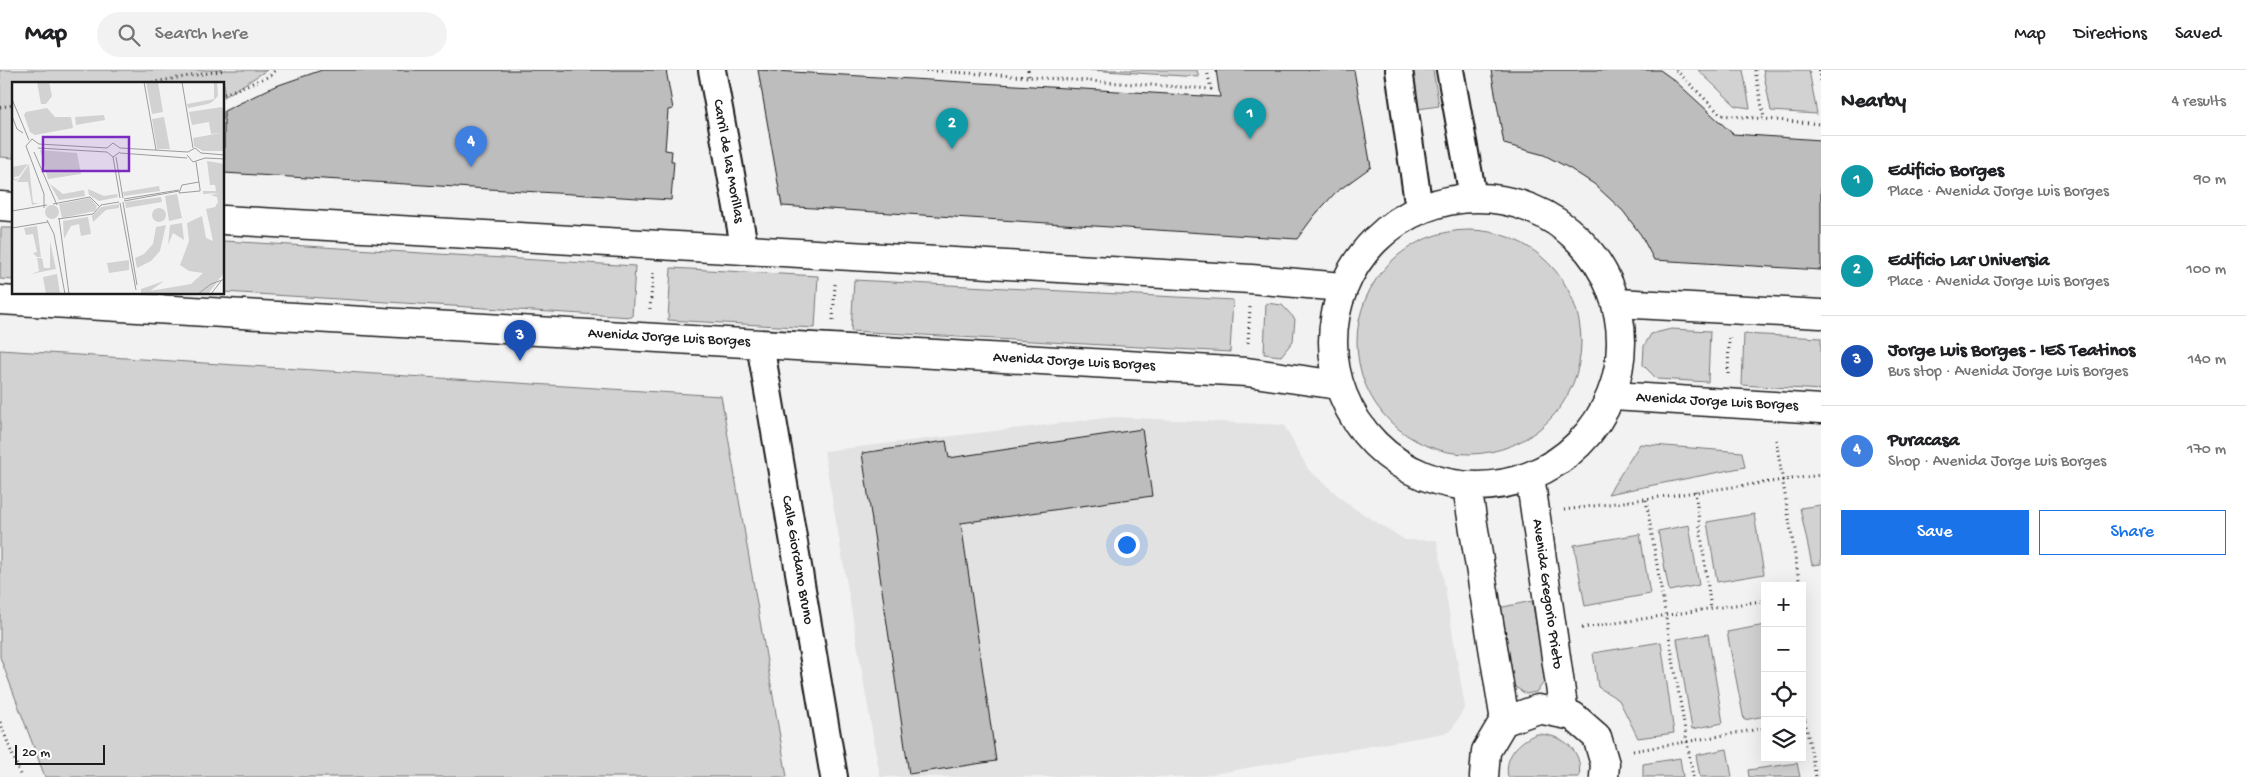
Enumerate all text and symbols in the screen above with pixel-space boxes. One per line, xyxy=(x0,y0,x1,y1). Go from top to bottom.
search box xyxy=(97,12,447,57)
text: Map xyxy=(25,20,67,49)
icon: search xyxy=(115,21,143,49)
text: Search here xyxy=(155,23,248,46)
text: Map xyxy=(2014,24,2046,45)
text: Directions xyxy=(2074,24,2147,45)
text: Saved xyxy=(2175,24,2221,45)
inset map xyxy=(12,82,225,295)
text: Nearby xyxy=(1841,90,1906,115)
text: 4 results xyxy=(2171,93,2226,112)
street label: Carril de las Morillas xyxy=(708,98,748,225)
pin: 1 xyxy=(1234,98,1266,139)
pin: 2 xyxy=(936,108,968,149)
pin: 4 xyxy=(455,126,487,167)
text: Edificio Borges xyxy=(1888,160,2004,183)
text: 1 xyxy=(1854,171,1860,190)
text: 90 m xyxy=(2194,171,2226,190)
text: Place · Avenida Jorge Luis Borges xyxy=(1888,183,2109,202)
text: Edificio Lar Universia xyxy=(1888,250,2049,273)
text: 2 xyxy=(1853,261,1861,280)
text: 100 m xyxy=(2186,261,2226,280)
text: Place · Avenida Jorge Luis Borges xyxy=(1888,273,2109,292)
pin: 3 xyxy=(504,320,536,361)
street label: Avenida Jorge Luis Borges xyxy=(587,325,751,351)
text: Jorge Luis Borges - IES Teatinos xyxy=(1888,340,2135,363)
street label: Avenida Jorge Luis Borges xyxy=(992,349,1156,375)
text: 3 xyxy=(1853,351,1861,370)
text: 140 m xyxy=(2188,351,2226,370)
text: Bus stop · Avenida Jorge Luis Borges xyxy=(1888,363,2128,382)
street label: Avenida Jorge Luis Borges xyxy=(1635,389,1799,415)
text: Puracasa xyxy=(1888,430,1959,453)
text: 4 xyxy=(1853,441,1861,460)
text: 170 m xyxy=(2187,441,2226,460)
text: Shop · Avenida Jorge Luis Borges xyxy=(1888,453,2106,472)
street label: Calle Giordano Bruno xyxy=(777,494,817,626)
button: Save xyxy=(1841,510,2029,555)
button: Share xyxy=(2039,510,2226,555)
street label: Avenida Gregorio Prieto xyxy=(1528,518,1566,670)
your location xyxy=(1114,532,1140,558)
map controls xyxy=(1761,582,1806,762)
button: + xyxy=(1761,582,1806,627)
button: − xyxy=(1761,627,1806,672)
button: locate xyxy=(1761,672,1806,717)
button: layers xyxy=(1761,717,1806,762)
scale bar xyxy=(15,742,105,765)
text: 20 m xyxy=(22,745,50,762)

